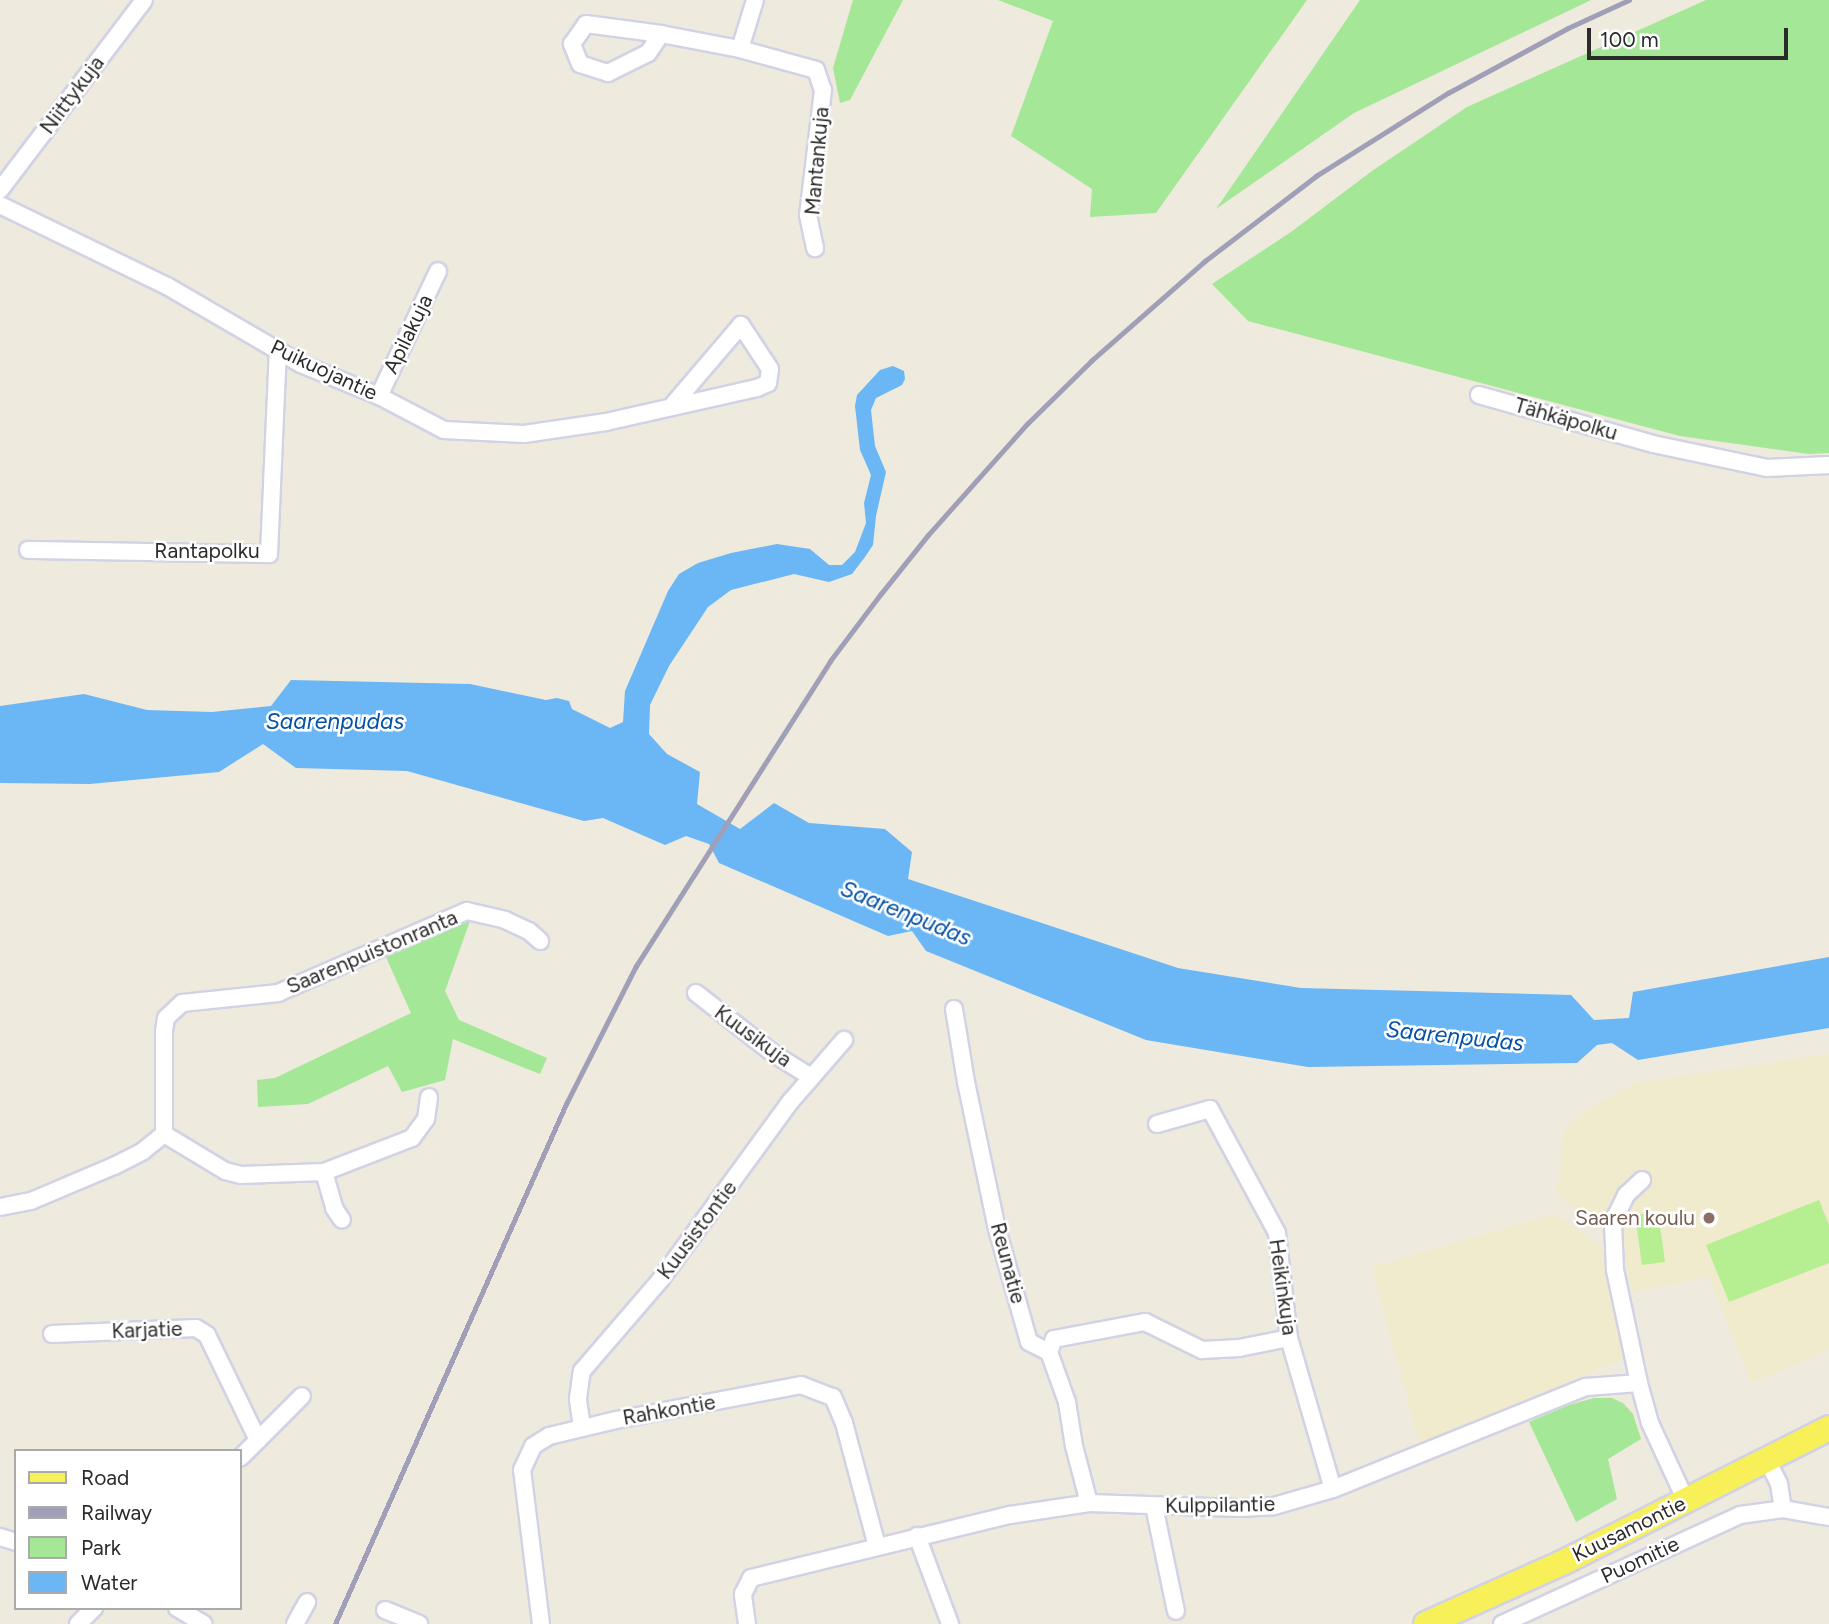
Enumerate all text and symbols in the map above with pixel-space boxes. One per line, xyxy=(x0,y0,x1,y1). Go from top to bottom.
scale bar xyxy=(1591,14,1792,58)
text: 100 m xyxy=(1600,27,1659,52)
street label: Niittykuja xyxy=(34,51,110,139)
street label: Mantankuja xyxy=(800,106,834,216)
street label: Apilakuja xyxy=(378,290,438,378)
street label: Puikuojantie xyxy=(267,334,381,406)
street label: Tähkäpolku xyxy=(1512,392,1620,446)
street label: Rantapolku xyxy=(154,538,260,564)
water label: Saarenpudas xyxy=(266,707,404,735)
water label: Saarenpudas xyxy=(837,874,975,952)
street label: Saarenpuistonranta xyxy=(283,905,461,999)
street label: Kuusikuja xyxy=(710,1000,796,1072)
water label: Saarenpudas xyxy=(1385,1015,1525,1057)
street label: Kuusistontie xyxy=(652,1176,742,1284)
place label: Saaren koulu xyxy=(1575,1205,1695,1231)
marker: Saaren koulu xyxy=(1701,1210,1717,1226)
street label: Reunatie xyxy=(985,1220,1031,1306)
street label: Heikinkuja xyxy=(1264,1237,1302,1337)
street label: Karjatie xyxy=(111,1316,183,1344)
street label: Rahkontie xyxy=(621,1389,717,1431)
legend xyxy=(14,1449,242,1610)
text: Road xyxy=(81,1465,129,1490)
street label: Kulppilantie xyxy=(1165,1491,1275,1519)
street label: Kuusamontie xyxy=(1568,1491,1690,1567)
text: Railway xyxy=(81,1500,152,1525)
street label: Puomitie xyxy=(1597,1531,1683,1589)
text: Park xyxy=(81,1535,121,1560)
text: Water xyxy=(81,1570,137,1595)

